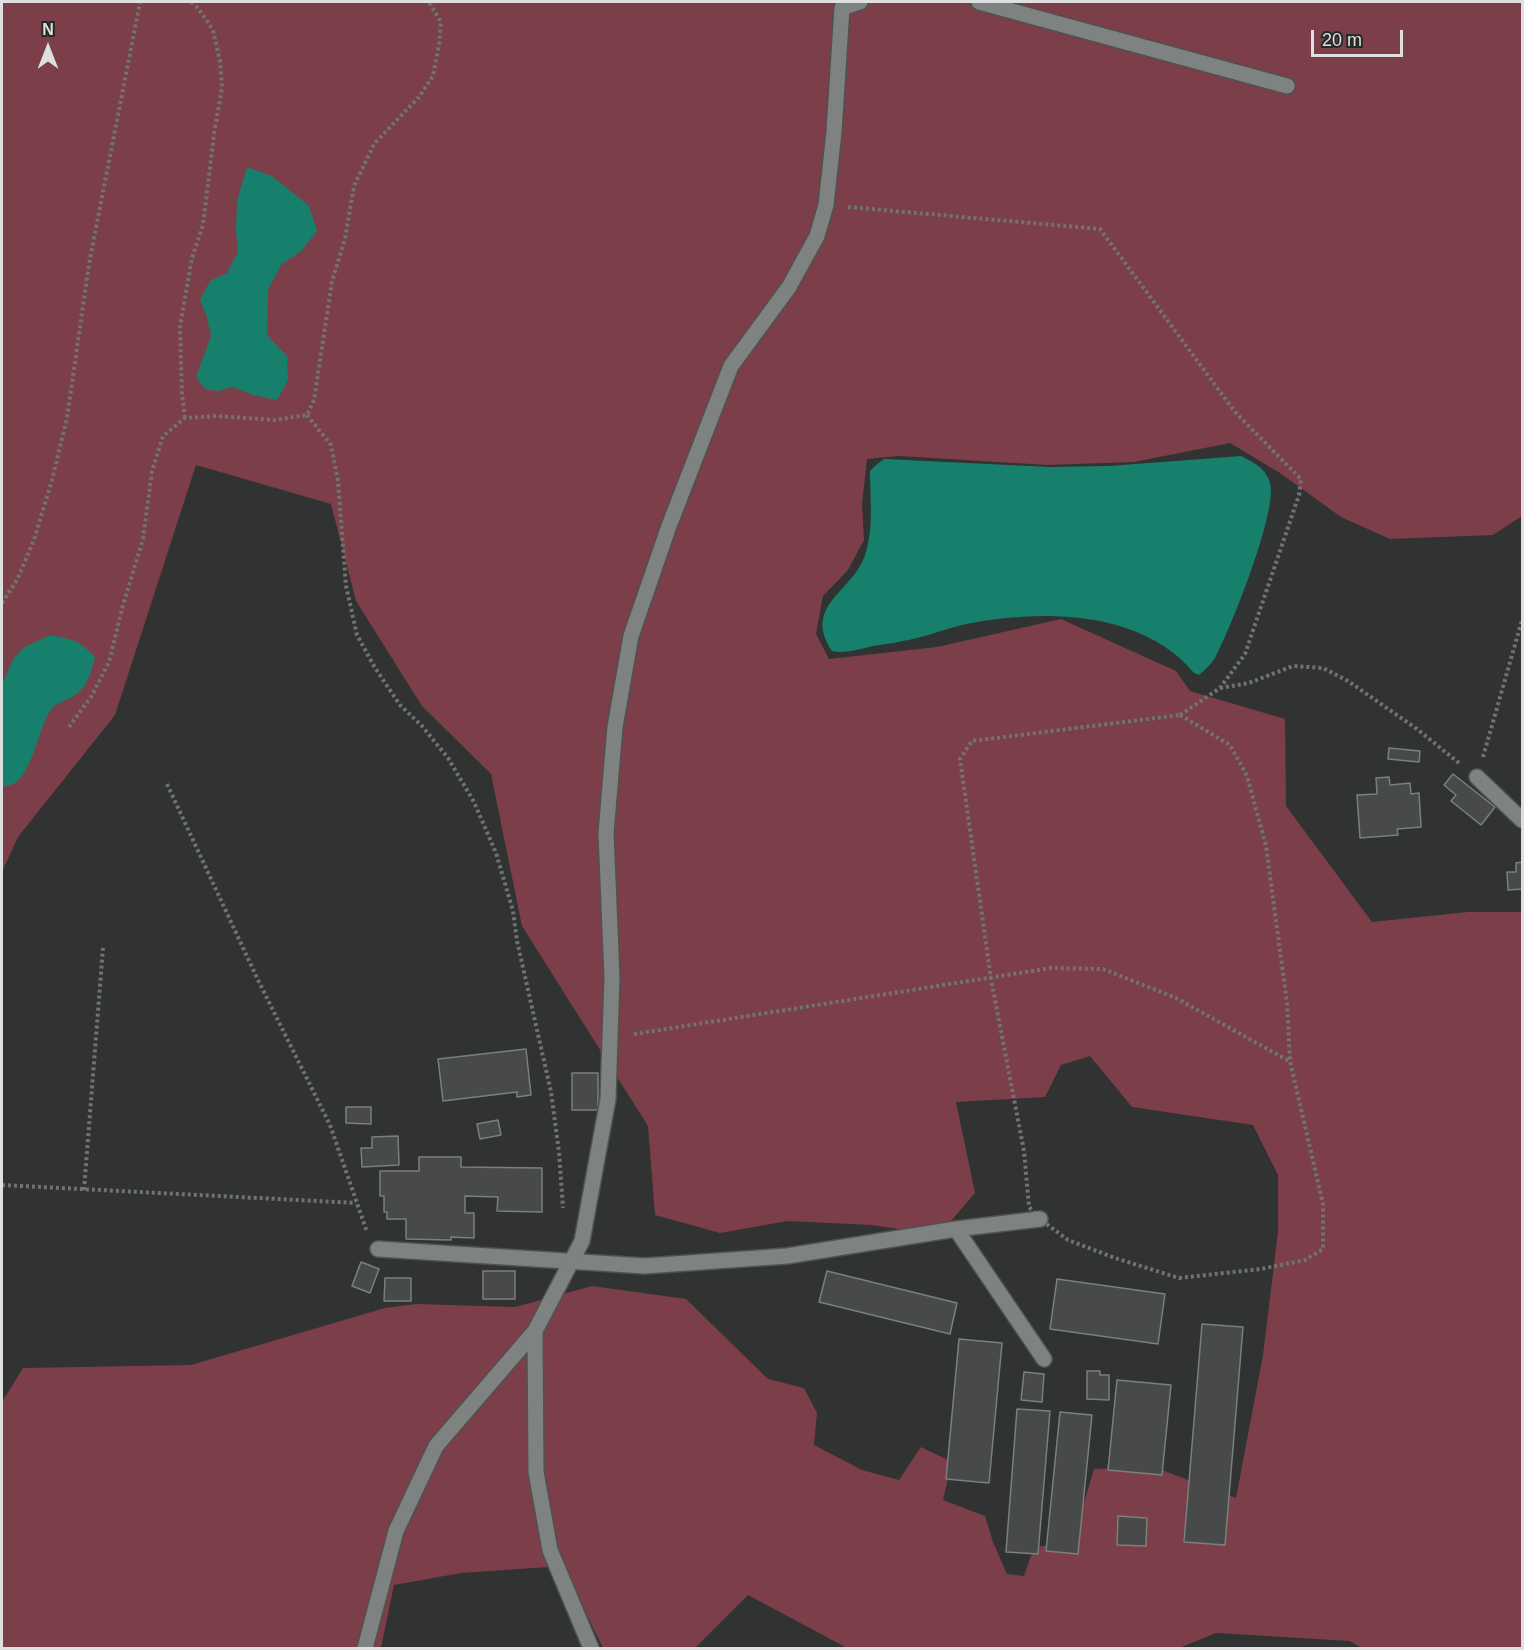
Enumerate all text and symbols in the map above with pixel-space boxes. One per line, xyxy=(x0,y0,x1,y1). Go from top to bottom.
north arrow xyxy=(18,18,78,78)
scale bar xyxy=(1314,18,1406,56)
text: N xyxy=(42,21,54,38)
text: 20 m xyxy=(1322,30,1362,50)

